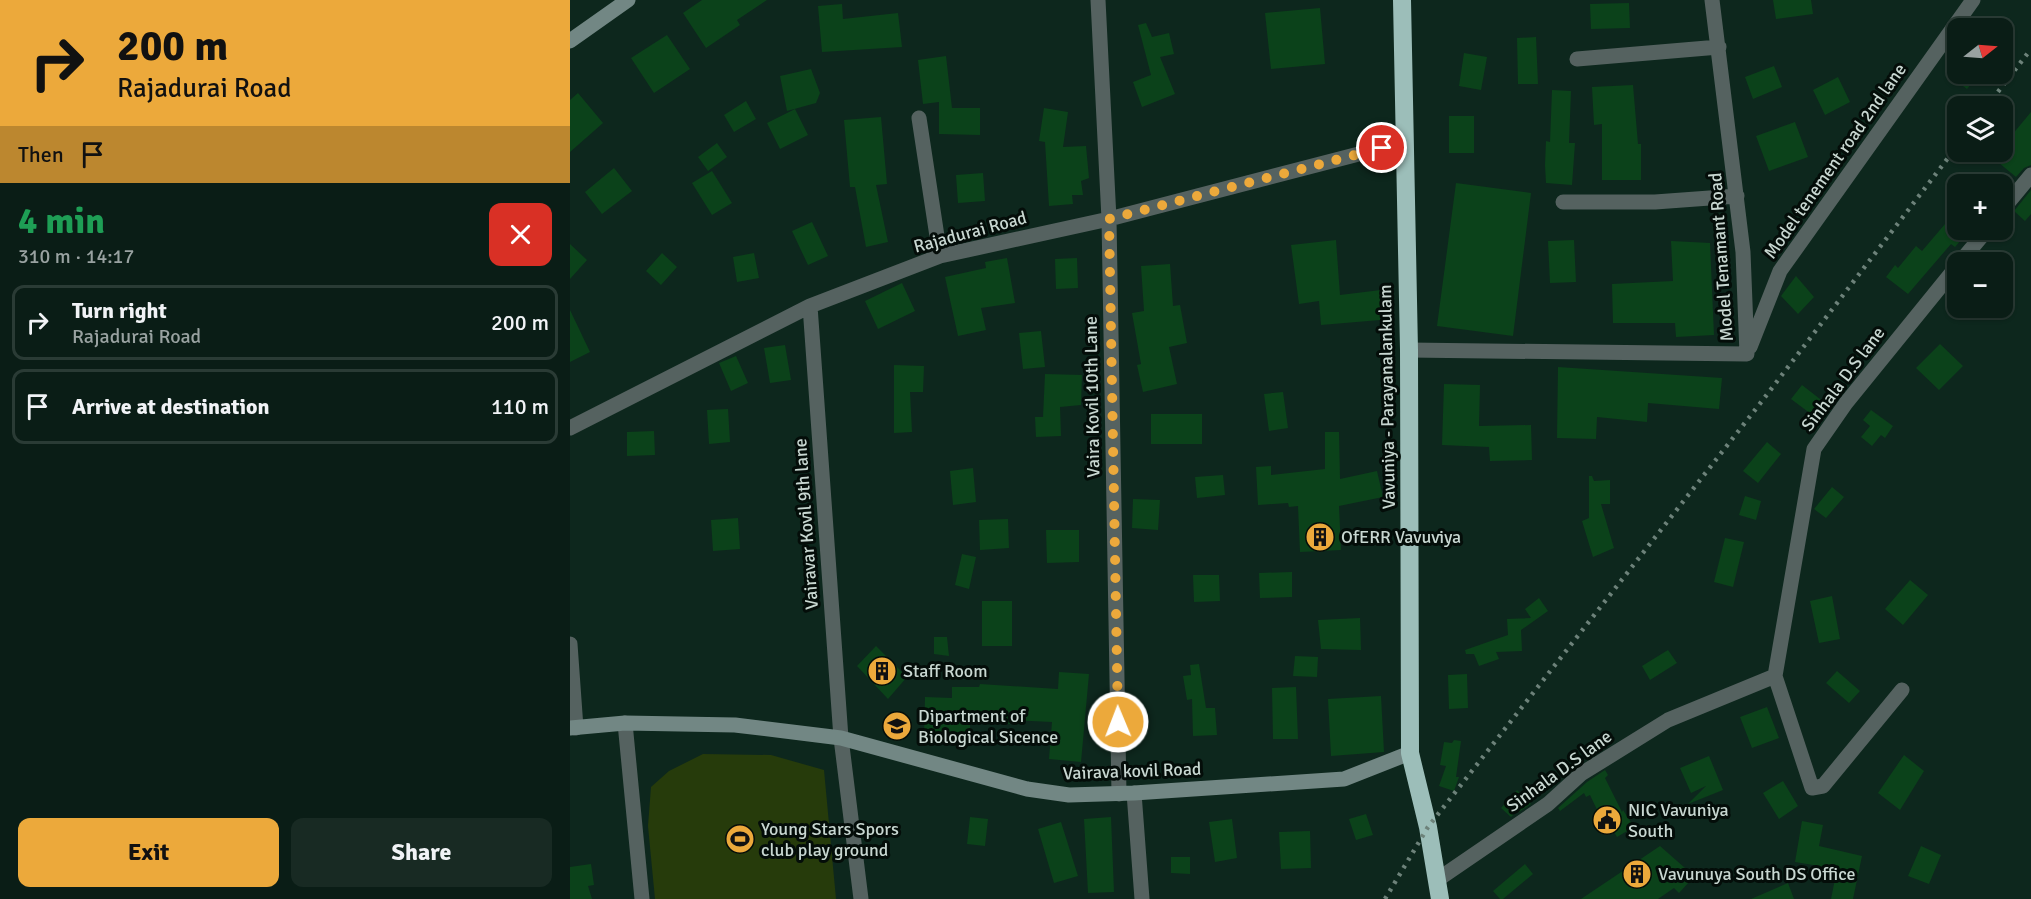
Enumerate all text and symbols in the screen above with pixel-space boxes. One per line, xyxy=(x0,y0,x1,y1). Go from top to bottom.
north arrow xyxy=(1947,18,2013,84)
map controls xyxy=(1947,18,2013,318)
text: 200 m xyxy=(117,21,228,72)
icon: right xyxy=(18,24,96,102)
street label: Model tenement road 2nd lane xyxy=(1759,59,1911,263)
text: Rajadurai Road xyxy=(117,72,291,105)
button: layers xyxy=(1947,96,2013,162)
pin xyxy=(1356,122,1407,173)
icon: arrive xyxy=(1365,131,1398,164)
icon: arrive xyxy=(76,138,109,171)
text: Then xyxy=(18,141,64,168)
street label: Model Tenamant Road xyxy=(1704,172,1738,342)
button: + xyxy=(1947,174,2013,240)
text: 4 min xyxy=(18,199,105,244)
button: close xyxy=(489,203,552,266)
street label: Rajadurai Road xyxy=(911,206,1029,258)
text: 310 m · 14:17 xyxy=(18,244,134,269)
button: − xyxy=(1947,252,2013,318)
street label: Vavuniya - Parayanalankulam xyxy=(1374,284,1400,510)
text: Turn right xyxy=(72,297,167,324)
icon: right xyxy=(21,306,54,339)
text: 200 m xyxy=(491,309,549,336)
street label: Vaira Kovil 10th Lane xyxy=(1080,316,1104,478)
street label: Sinhala D.S lane xyxy=(1797,322,1889,436)
text: Rajadurai Road xyxy=(72,324,201,349)
icon: arrive xyxy=(21,390,54,423)
text: Arrive at destination xyxy=(72,393,269,420)
text: 110 m xyxy=(491,393,549,420)
street label: Vairavar Kovil 9th lane xyxy=(789,438,823,610)
building icon: OfERR Vavuviya xyxy=(1304,521,1336,553)
place label: OfERR Vavuviya xyxy=(1341,526,1461,548)
building icon: Staff Room xyxy=(866,655,898,687)
place label: Staff Room xyxy=(903,660,988,682)
position arrow xyxy=(1086,690,1150,754)
place label: Dipartment of Biological Sicence xyxy=(918,705,1058,748)
school or university icon: Dipartment of Biological Sicence xyxy=(881,710,913,742)
street label: Sinhala D.S lane xyxy=(1502,725,1616,817)
street label: Vairava kovil Road xyxy=(1062,758,1202,784)
place label: NIC Vavuniya South xyxy=(1628,799,1729,842)
public building icon: NIC Vavuniya South xyxy=(1591,804,1623,836)
button: Exit xyxy=(18,818,279,887)
button: Share xyxy=(291,818,552,887)
place label: Young Stars Spors club play ground xyxy=(761,818,899,861)
sports icon: Young Stars Spors club play ground xyxy=(724,823,756,855)
building icon: Vavunuya South DS Office xyxy=(1621,858,1653,890)
place label: Vavunuya South DS Office xyxy=(1658,863,1856,885)

